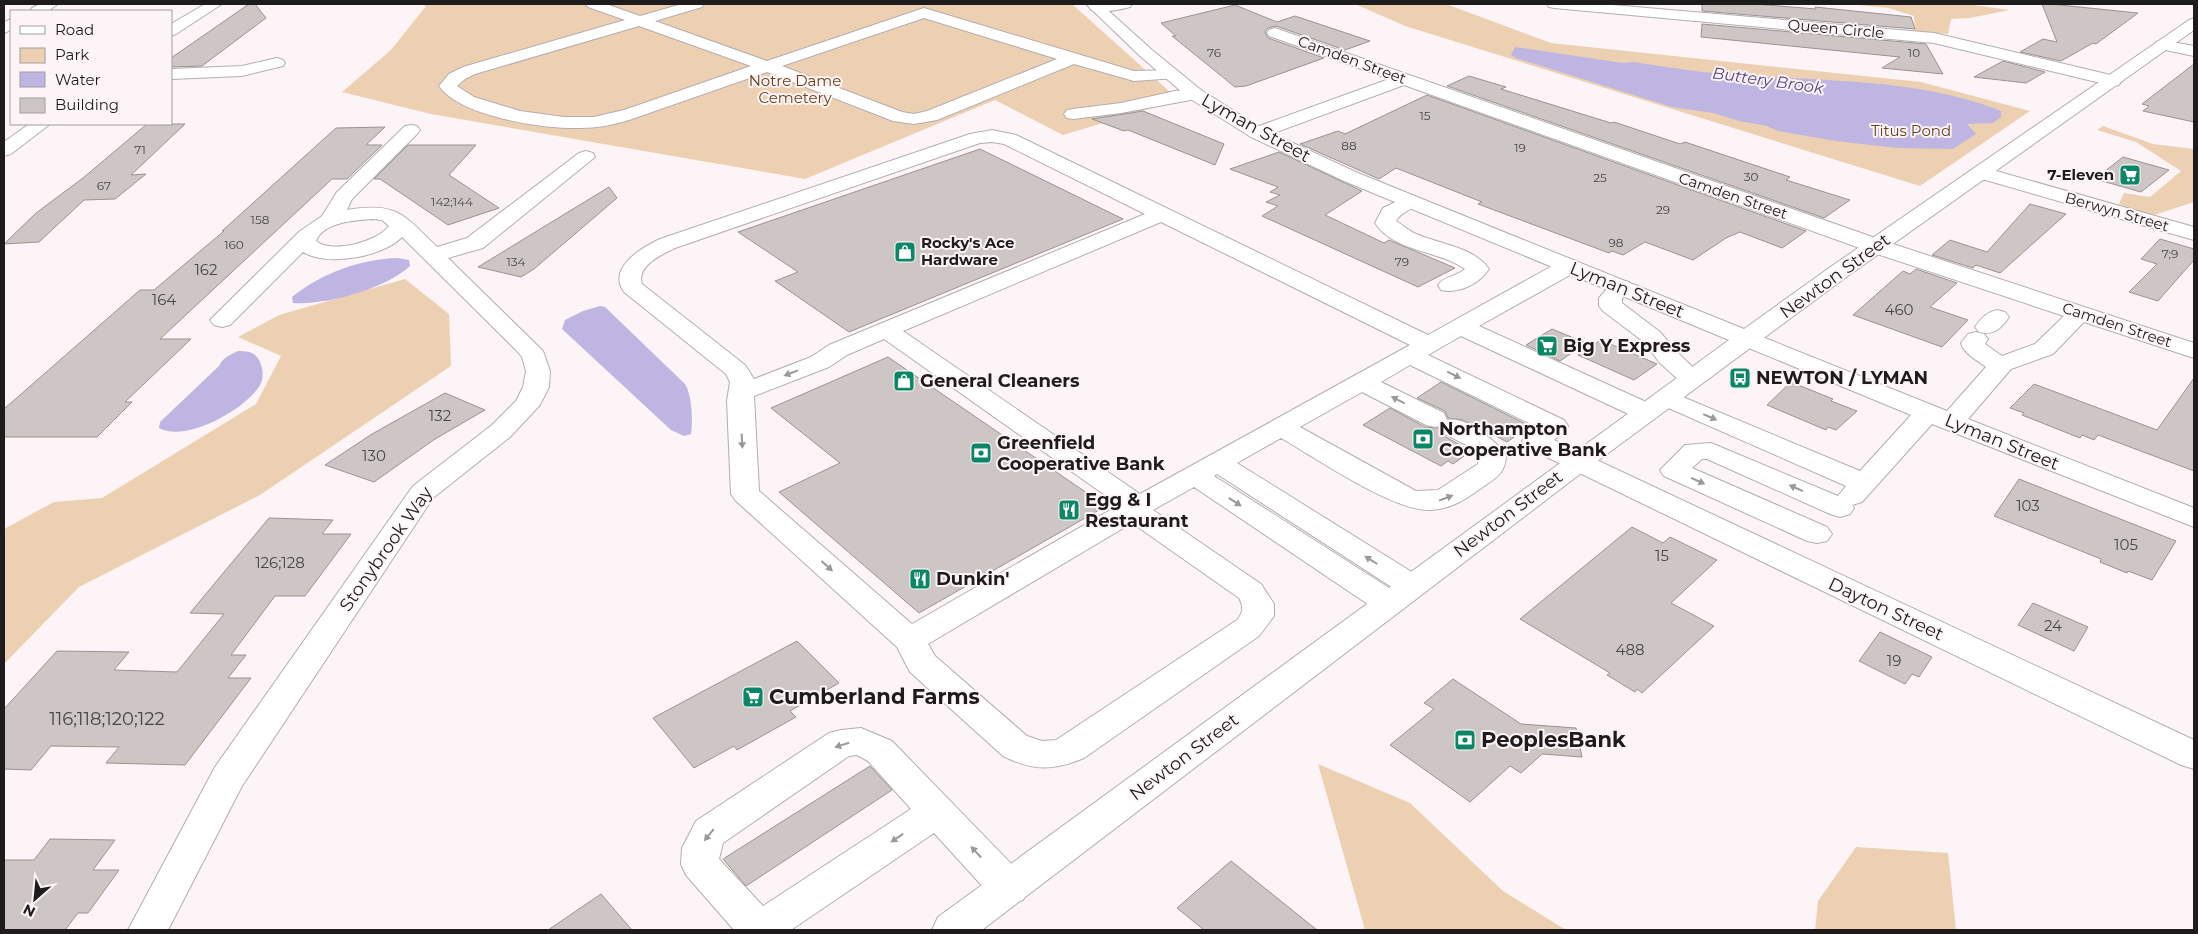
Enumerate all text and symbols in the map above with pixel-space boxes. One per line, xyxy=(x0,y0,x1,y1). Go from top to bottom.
legend xyxy=(10,10,172,125)
street label: Queen Circle xyxy=(1787,15,1885,42)
text: Road xyxy=(55,20,94,39)
street label: Camden Street xyxy=(1295,31,1409,88)
text: Park xyxy=(55,45,89,64)
house number: 76 xyxy=(1207,45,1221,60)
house number: 10 xyxy=(1908,45,1920,60)
water label: Buttery Brook xyxy=(1711,63,1826,98)
text: Water xyxy=(55,70,101,89)
park label: Notre Dame Cemetery xyxy=(749,71,841,107)
street label: Lyman Street xyxy=(1198,89,1314,167)
text: Building xyxy=(55,95,119,114)
house number: 15 xyxy=(1419,108,1431,123)
park label: Titus Pond xyxy=(1871,121,1951,140)
house number: 88 xyxy=(1341,138,1357,153)
house number: 19 xyxy=(1514,140,1526,155)
house number: 71 xyxy=(134,142,146,157)
supermarket icon: 7-Eleven xyxy=(2118,163,2142,187)
place label: 7-Eleven xyxy=(2047,165,2114,184)
street label: Camden Street xyxy=(1676,168,1790,223)
house number: 30 xyxy=(1744,169,1758,184)
house number: 25 xyxy=(1593,170,1607,185)
house number: 67 xyxy=(97,178,111,193)
street label: Berwyn Street xyxy=(2063,188,2171,235)
house number: 142;144 xyxy=(431,194,473,209)
house number: 29 xyxy=(1656,202,1670,217)
house number: 158 xyxy=(251,212,270,227)
street label: Newton Street xyxy=(1776,229,1894,323)
place label: Rocky's Ace Hardware xyxy=(921,233,1014,269)
house number: 98 xyxy=(1609,235,1624,250)
house number: 160 xyxy=(224,237,244,252)
shop icon: Rocky's Ace Hardware xyxy=(893,240,917,264)
house number: 7;9 xyxy=(2162,246,2178,261)
house number: 134 xyxy=(506,254,526,269)
house number: 79 xyxy=(1395,254,1409,269)
street label: Lyman Street xyxy=(1567,257,1687,323)
house number: 162 xyxy=(194,260,218,279)
house number: 164 xyxy=(152,290,176,309)
street label: Camden Street xyxy=(2060,298,2174,351)
house number: 460 xyxy=(1885,300,1914,319)
supermarket icon: Big Y Express xyxy=(1535,334,1559,358)
place label: Big Y Express xyxy=(1563,335,1691,357)
bus stop icon: NEWTON / LYMAN xyxy=(1728,366,1752,390)
place label: NEWTON / LYMAN xyxy=(1756,367,1928,389)
one-way arrow xyxy=(783,369,798,377)
shop icon: General Cleaners xyxy=(892,369,916,393)
place label: General Cleaners xyxy=(920,370,1080,392)
one-way arrow xyxy=(1447,372,1461,380)
one-way arrow xyxy=(1391,396,1406,404)
house number: 132 xyxy=(429,406,451,425)
street label: Lyman Street xyxy=(1942,409,2062,475)
one-way arrow xyxy=(1703,414,1718,422)
place label: Northampton Cooperative Bank xyxy=(1439,418,1607,461)
bank icon: Northampton Cooperative Bank xyxy=(1411,427,1435,451)
place label: Greenfield Cooperative Bank xyxy=(997,432,1165,475)
one-way arrow xyxy=(739,433,747,449)
bank icon: Greenfield Cooperative Bank xyxy=(969,441,993,465)
house number: 130 xyxy=(362,446,386,465)
street label: Newton Street xyxy=(1449,466,1567,562)
one-way arrow xyxy=(1691,477,1705,485)
street label: Stonybrook Way xyxy=(335,482,437,616)
one-way arrow xyxy=(1789,484,1803,492)
place label: Egg & I Restaurant xyxy=(1085,489,1189,532)
one-way arrow xyxy=(1439,494,1454,502)
house number: 103 xyxy=(2016,496,2040,515)
one-way arrow xyxy=(1228,497,1241,507)
restaurant icon: Egg & I Restaurant xyxy=(1057,498,1081,522)
house number: 105 xyxy=(2114,535,2138,554)
house number: 15 xyxy=(1655,546,1669,565)
house number: 126;128 xyxy=(255,553,305,572)
one-way arrow xyxy=(1364,555,1377,565)
one-way arrow xyxy=(821,561,834,572)
restaurant icon: Dunkin' xyxy=(908,567,932,591)
place label: Dunkin' xyxy=(936,568,1009,590)
street label: Dayton Street xyxy=(1825,573,1947,645)
house number: 24 xyxy=(2044,616,2062,635)
house number: 488 xyxy=(1615,640,1645,659)
house number: 19 xyxy=(1887,651,1901,670)
place label: Cumberland Farms xyxy=(769,684,980,709)
supermarket icon: Cumberland Farms xyxy=(741,685,765,709)
house number: 116;118;120;122 xyxy=(49,708,165,730)
street label: Newton Street xyxy=(1125,709,1243,805)
place label: PeoplesBank xyxy=(1481,727,1626,752)
bank icon: PeoplesBank xyxy=(1453,728,1477,752)
one-way arrow xyxy=(834,741,849,749)
one-way arrow xyxy=(704,829,714,842)
one-way arrow xyxy=(890,833,903,843)
one-way arrow xyxy=(970,847,982,859)
north arrow xyxy=(10,874,60,924)
text: N xyxy=(20,900,38,921)

